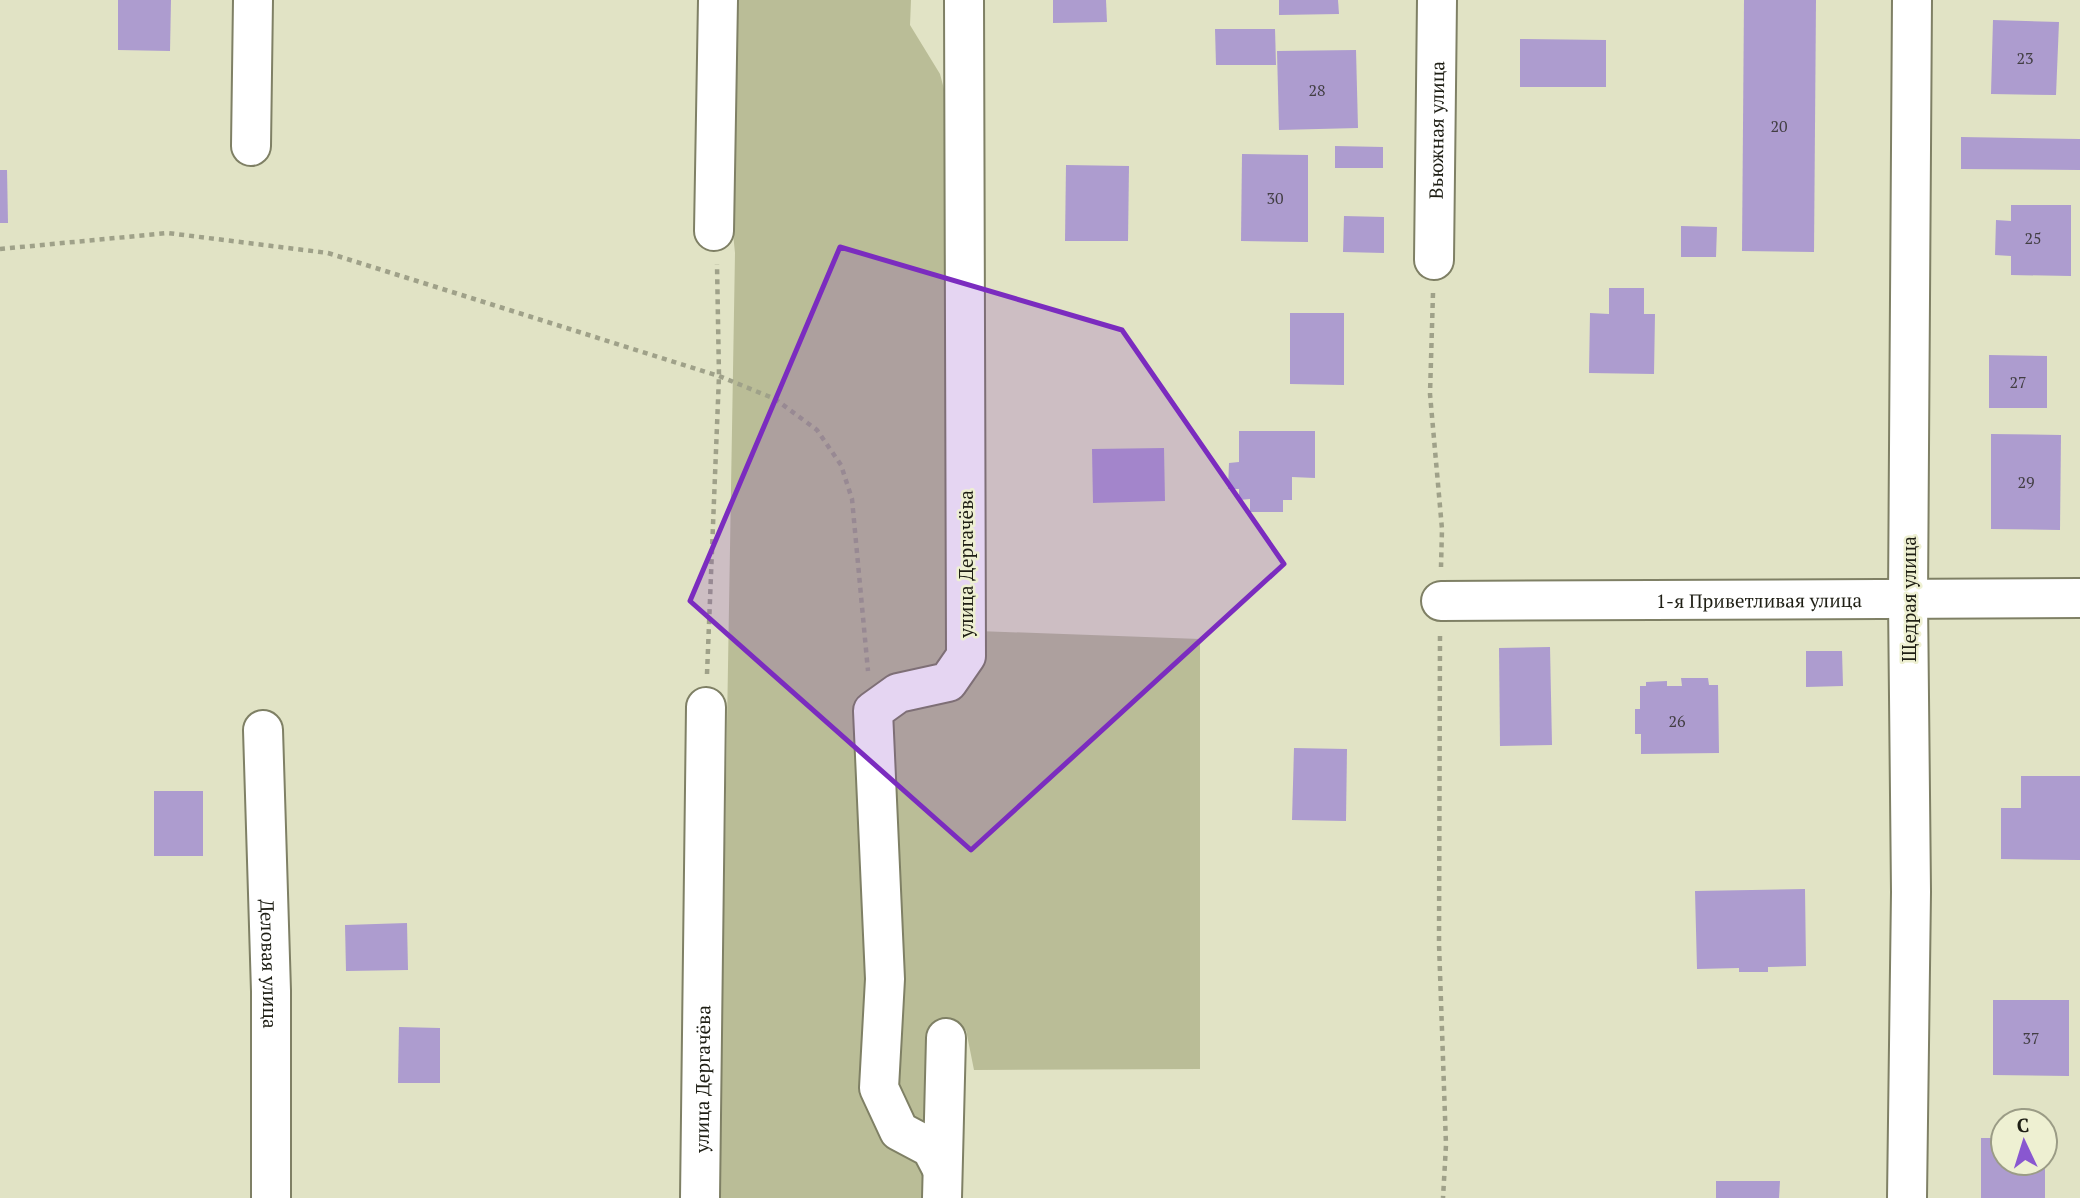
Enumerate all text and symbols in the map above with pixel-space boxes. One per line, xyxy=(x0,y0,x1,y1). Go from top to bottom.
house number: 23 xyxy=(2016,47,2034,69)
street label: Вьюжная улица xyxy=(1422,60,1449,199)
house number: 28 xyxy=(1308,79,1326,101)
house number: 20 xyxy=(1770,115,1788,137)
house number: 30 xyxy=(1266,187,1284,209)
house number: 25 xyxy=(2024,227,2042,249)
house number: 27 xyxy=(2009,371,2027,393)
house number: 29 xyxy=(2017,471,2035,493)
street label: улица Дергачёва xyxy=(953,490,978,639)
street label: Щедрая улица xyxy=(1896,536,1921,662)
street label: 1-я Приветливая улица xyxy=(1656,587,1862,612)
house number: 26 xyxy=(1668,710,1686,732)
street label: Деловая улица xyxy=(256,899,284,1029)
street label: улица Дергачёва xyxy=(688,1005,715,1154)
house number: 37 xyxy=(2022,1027,2040,1049)
north arrow xyxy=(1989,1107,2059,1177)
text: С xyxy=(2016,1112,2030,1137)

